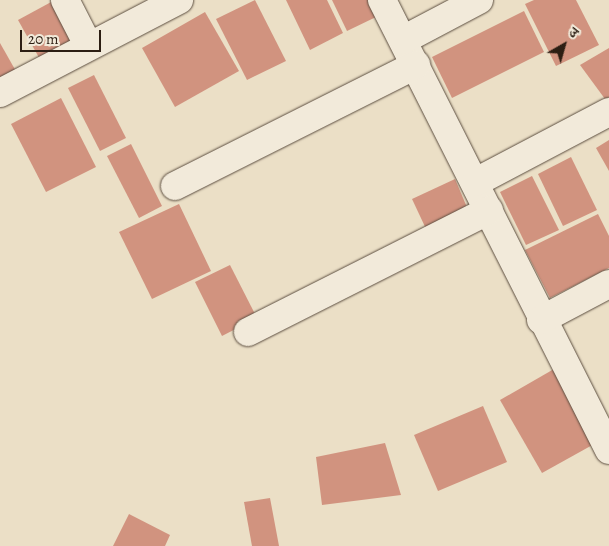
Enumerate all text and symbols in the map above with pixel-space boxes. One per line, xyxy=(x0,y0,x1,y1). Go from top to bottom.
scale bar xyxy=(22,20,104,52)
north arrow xyxy=(539,20,589,70)
text: उ xyxy=(565,23,582,42)
text: 20 m xyxy=(28,29,59,49)

